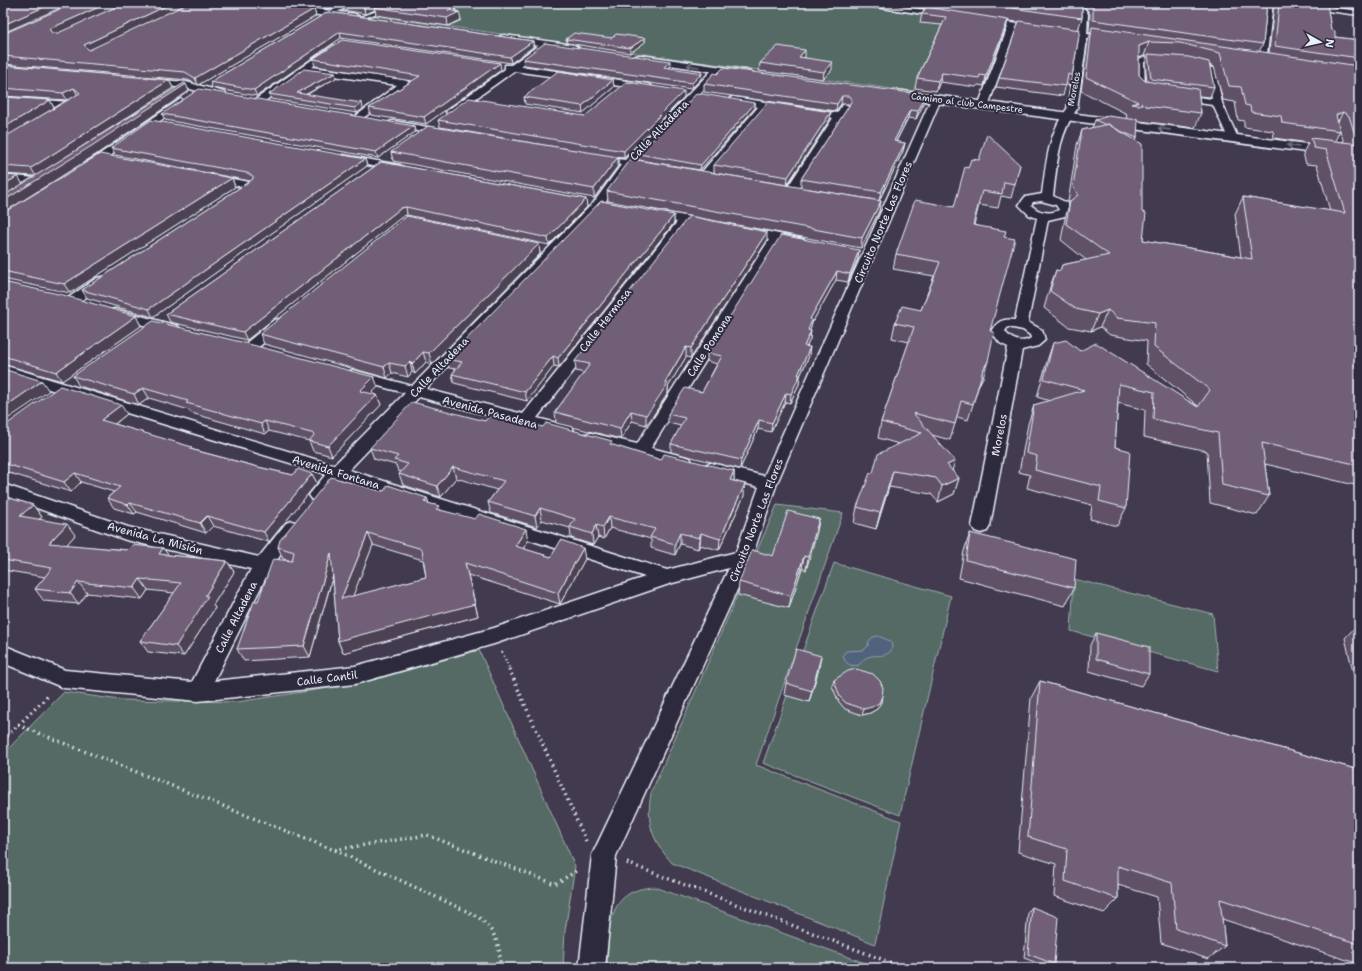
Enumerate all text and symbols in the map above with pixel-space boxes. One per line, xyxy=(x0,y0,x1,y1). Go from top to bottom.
north arrow xyxy=(1300,22,1340,62)
text: N xyxy=(1321,38,1337,49)
one-way arrow xyxy=(687,62,700,70)
street label: Morelos xyxy=(1065,71,1083,107)
street label: Camino al club Campestre xyxy=(910,90,1024,116)
street label: Calle Altadena xyxy=(627,97,692,164)
one-way arrow xyxy=(1158,125,1171,133)
one-way arrow xyxy=(1287,142,1300,150)
street label: Circuito Norte Las Flores xyxy=(851,159,916,286)
street label: Calle Hermosa xyxy=(576,285,635,355)
street label: Calle Pomona xyxy=(683,311,735,380)
street label: Calle Altadena xyxy=(407,334,472,401)
street label: Avenida Pasadena xyxy=(441,393,539,432)
street label: Morelos xyxy=(988,413,1011,458)
street label: Avenida Fontana xyxy=(290,452,382,493)
street label: Circuito Norte Las Flores xyxy=(726,456,787,584)
street label: Avenida La Misión xyxy=(105,519,205,559)
street label: Calle Altadena xyxy=(212,579,261,656)
street label: Calle Cantil xyxy=(296,667,359,690)

